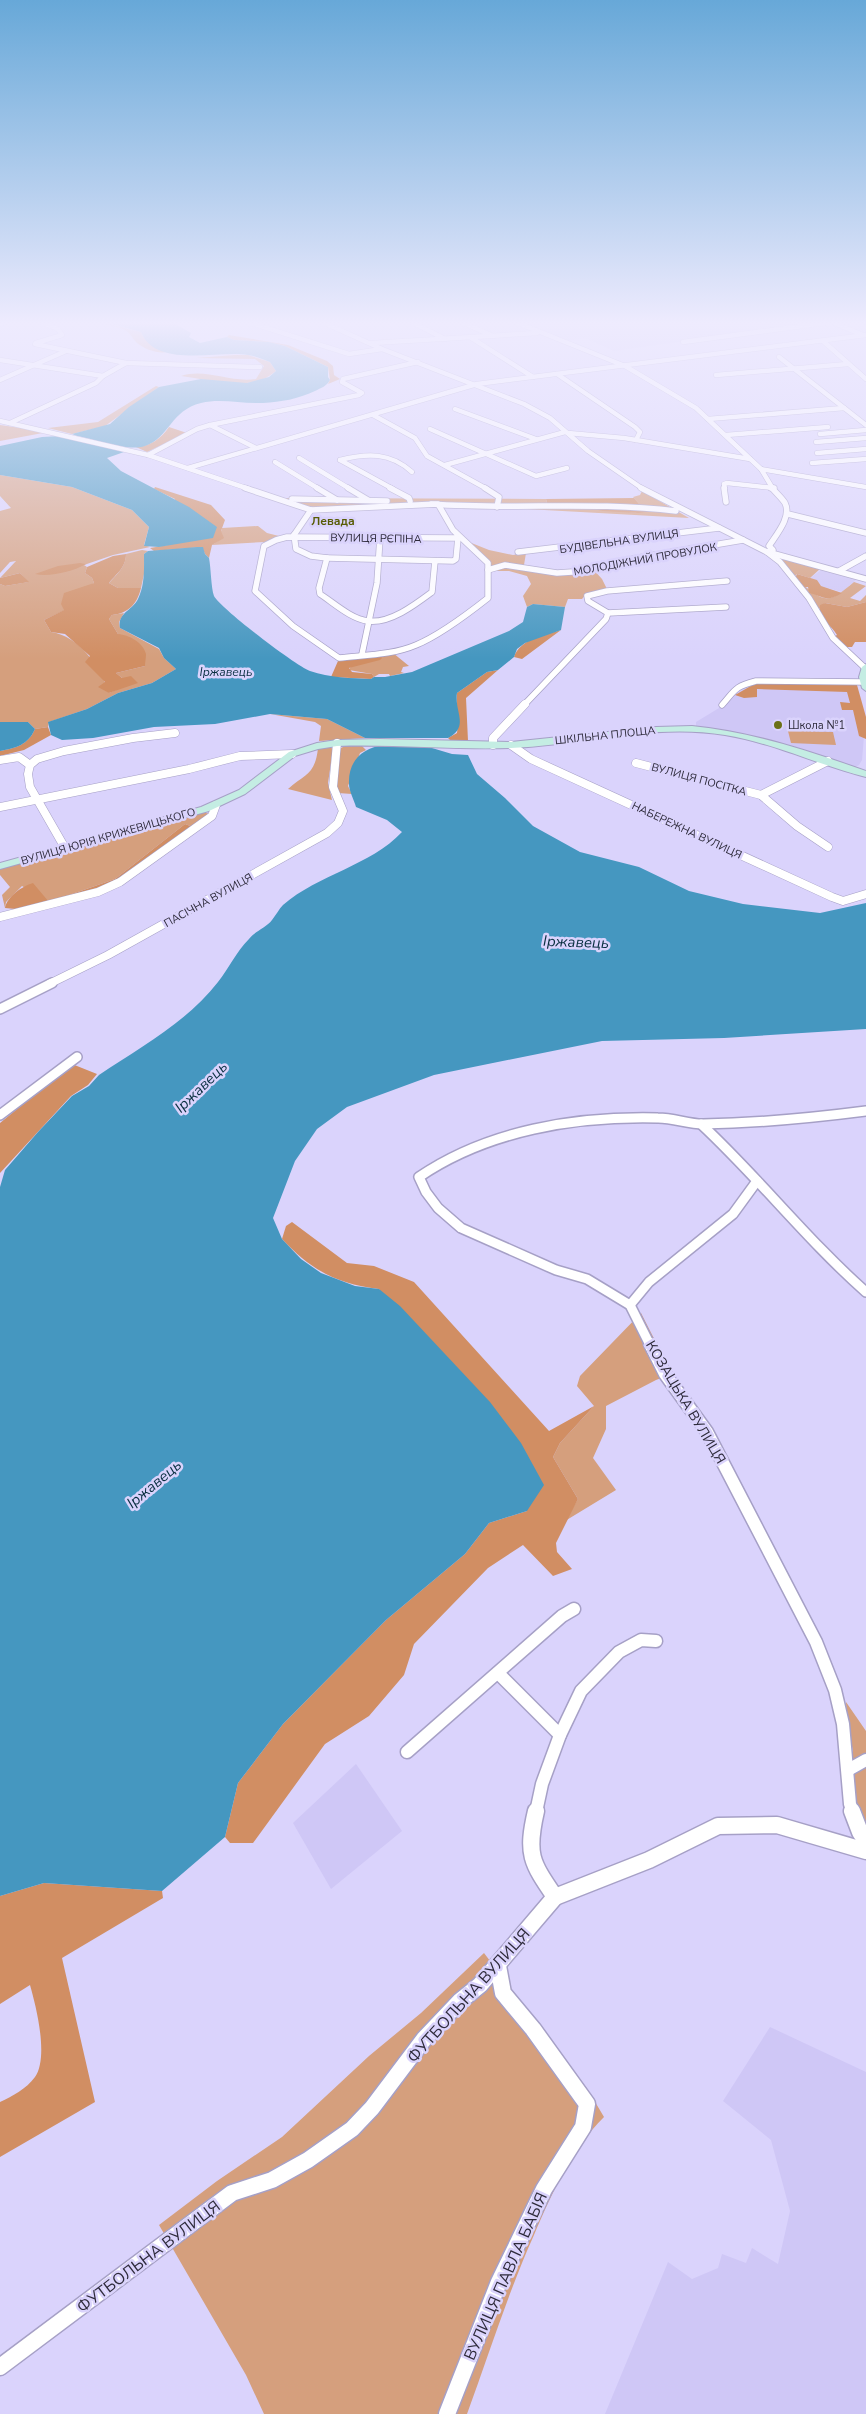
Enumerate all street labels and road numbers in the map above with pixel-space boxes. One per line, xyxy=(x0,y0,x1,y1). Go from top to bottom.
street label: БУДІВЕЛЬНА ВУЛИЦЯ xyxy=(559,526,680,557)
street label: ВУЛИЦЯ РЄПІНА xyxy=(330,530,422,547)
street label: МОЛОДІЖНИЙ ПРОВУЛОК xyxy=(572,540,718,579)
street label: ШКІЛЬНА ПЛОЩА xyxy=(554,723,656,748)
street label: ВУЛИЦЯ ПОСІТКА xyxy=(650,760,748,799)
street label: НАБЕРЕЖНА ВУЛИЦЯ xyxy=(629,798,744,863)
street label: ВУЛИЦЯ ЮРІЯ КРИЖЕВИЦЬКОГО xyxy=(19,804,197,869)
street label: ПАСІЧНА ВУЛИЦЯ xyxy=(161,870,255,931)
street label: КОЗАЦЬКА ВУЛИЦЯ xyxy=(641,1337,730,1467)
street label: ФУТБОЛЬНА ВУЛИЦЯ xyxy=(402,1924,535,2068)
street label: ВУЛИЦЯ ПАВЛА БАБІЯ xyxy=(459,2189,553,2364)
street label: ФУТБОЛЬНА ВУЛИЦЯ xyxy=(72,2196,225,2318)

